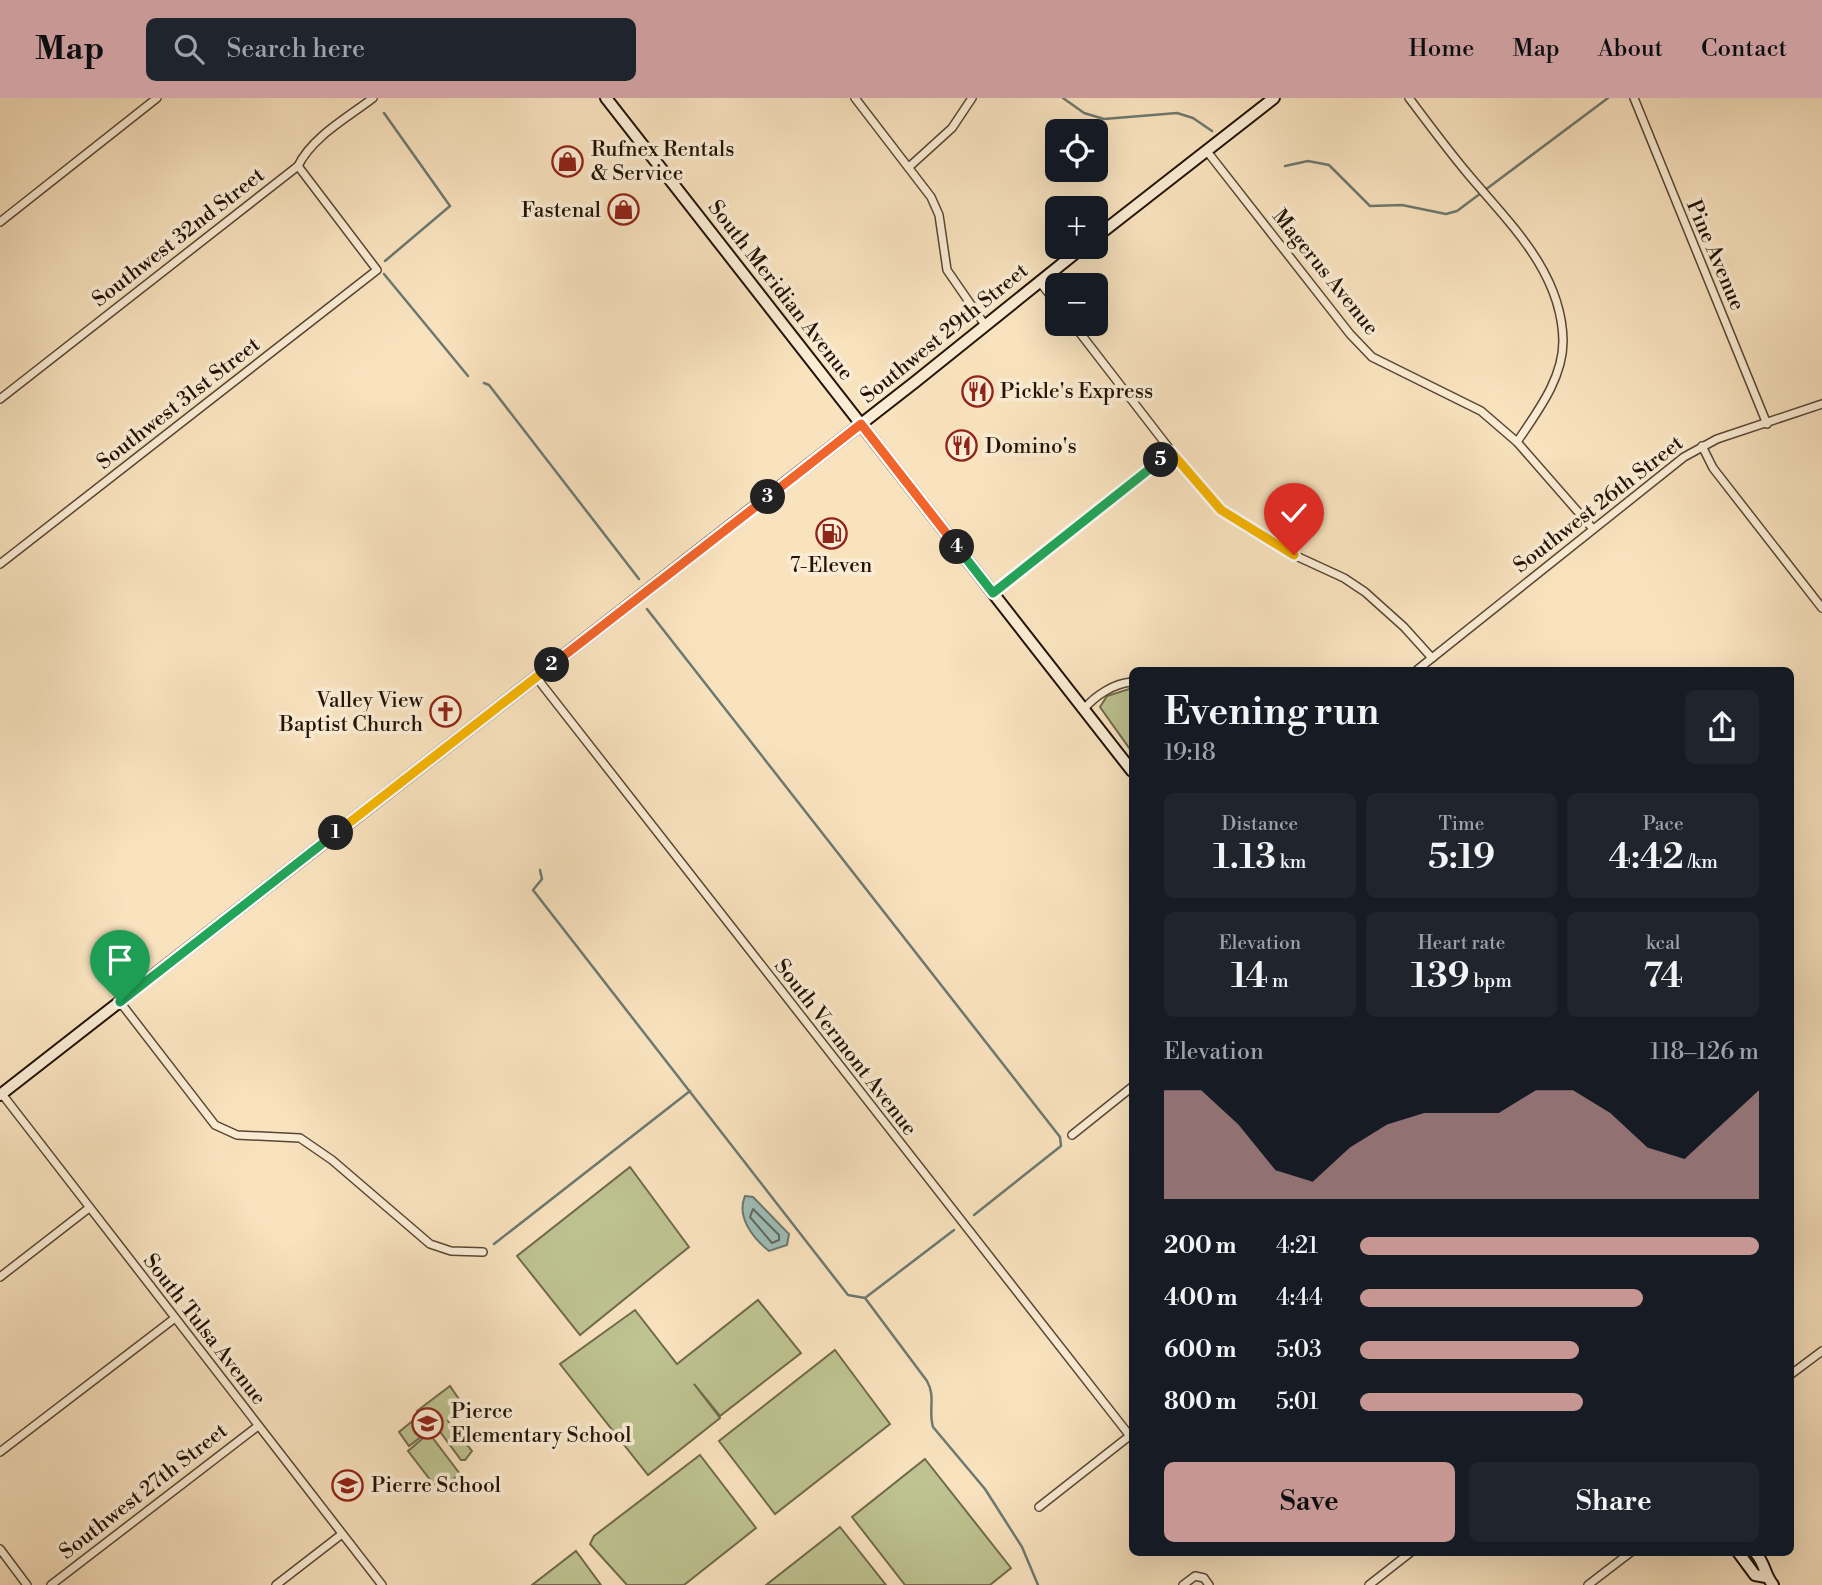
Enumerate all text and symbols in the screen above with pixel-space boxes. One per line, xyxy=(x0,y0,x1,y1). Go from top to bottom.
search box xyxy=(146,18,636,81)
text: Map xyxy=(35,29,104,70)
icon: search xyxy=(170,30,208,68)
text: Search here xyxy=(226,33,365,65)
text: Home xyxy=(1409,34,1474,64)
text: Map xyxy=(1512,34,1560,64)
text: About xyxy=(1598,34,1663,64)
text: Contact xyxy=(1701,34,1787,64)
map controls xyxy=(1045,119,1108,336)
button: locate xyxy=(1045,119,1108,182)
place label: Rufnex Rentals & Service xyxy=(591,137,734,187)
shop icon: Rufnex Rentals & Service xyxy=(551,144,585,178)
street label: Southwest 32nd Street xyxy=(87,162,270,313)
shop icon: Fastenal xyxy=(607,193,641,227)
street label: South Meridian Avenue xyxy=(702,195,859,386)
button: + xyxy=(1045,196,1108,259)
street label: Pine Avenue xyxy=(1680,196,1750,315)
place label: Fastenal xyxy=(521,198,601,224)
street label: Magerus Avenue xyxy=(1266,204,1384,341)
street label: Southwest 29th Street xyxy=(856,258,1034,409)
button: − xyxy=(1045,273,1108,336)
street label: Southwest 31st Street xyxy=(92,332,266,476)
restaurant icon: Pickle's Express xyxy=(960,374,994,408)
place label: Pickle's Express xyxy=(1000,379,1153,405)
restaurant icon: Domino's xyxy=(945,429,979,463)
street label: Southwest 26th Street xyxy=(1509,430,1689,579)
place label: Domino's xyxy=(985,434,1077,460)
pin: 5 xyxy=(1144,442,1178,478)
text: 5 xyxy=(1155,447,1166,471)
pin: 3 xyxy=(750,480,786,514)
pin xyxy=(1264,483,1324,555)
text: 3 xyxy=(762,484,773,508)
icon: check xyxy=(1275,494,1313,532)
fuel station icon: 7-Eleven xyxy=(814,516,848,550)
pin: 4 xyxy=(940,530,974,564)
text: 4 xyxy=(950,534,963,558)
place label: 7-Eleven xyxy=(790,553,873,579)
pin: 2 xyxy=(534,648,570,682)
text: 2 xyxy=(546,652,557,676)
place label: Valley View Baptist Church xyxy=(278,688,424,738)
text: Evening run xyxy=(1164,689,1379,736)
button: share xyxy=(1685,690,1759,764)
church icon: Valley View Baptist Church xyxy=(429,695,463,729)
text: 19:18 xyxy=(1164,739,1216,767)
text: Distance xyxy=(1221,812,1298,836)
text: Time xyxy=(1439,812,1484,836)
text: Pace xyxy=(1643,812,1684,836)
pin: 1 xyxy=(318,816,354,850)
text: 1 xyxy=(331,820,340,844)
text: 1.13 xyxy=(1213,836,1276,879)
text: 5:19 xyxy=(1428,836,1495,879)
text: 4:42 xyxy=(1608,836,1684,879)
text: km xyxy=(1276,850,1306,874)
text: /km xyxy=(1684,850,1718,874)
pin xyxy=(90,930,150,1002)
text: Elevation xyxy=(1219,931,1301,955)
text: Heart rate xyxy=(1418,931,1505,955)
text: kcal xyxy=(1646,931,1680,955)
icon: arrive xyxy=(101,941,139,979)
street label: South Vermont Avenue xyxy=(768,954,922,1141)
text: 14 xyxy=(1231,955,1268,998)
text: 139 xyxy=(1411,955,1470,998)
text: 74 xyxy=(1643,955,1683,998)
text: m xyxy=(1268,969,1289,993)
text: bpm xyxy=(1470,969,1512,993)
text: Elevation xyxy=(1164,1038,1264,1066)
text: 118–126 m xyxy=(1650,1038,1759,1066)
text: 200 m xyxy=(1164,1232,1236,1260)
text: 4:21 xyxy=(1276,1232,1318,1260)
street label: South Tulsa Avenue xyxy=(137,1249,271,1410)
text: 400 m xyxy=(1164,1284,1237,1312)
text: 4:44 xyxy=(1276,1284,1323,1312)
text: 600 m xyxy=(1164,1336,1237,1364)
text: 5:03 xyxy=(1276,1336,1322,1364)
text: 800 m xyxy=(1164,1388,1237,1416)
text: 5:01 xyxy=(1276,1388,1318,1416)
place label: Pierce Elementary School xyxy=(451,1399,631,1449)
school or university icon: Pierce Elementary School xyxy=(411,1406,445,1440)
street label: Southwest 27th Street xyxy=(54,1418,233,1565)
button: Save xyxy=(1164,1462,1455,1542)
button: Share xyxy=(1469,1462,1759,1542)
school or university icon: Pierre School xyxy=(331,1468,365,1502)
place label: Pierre School xyxy=(371,1473,501,1499)

